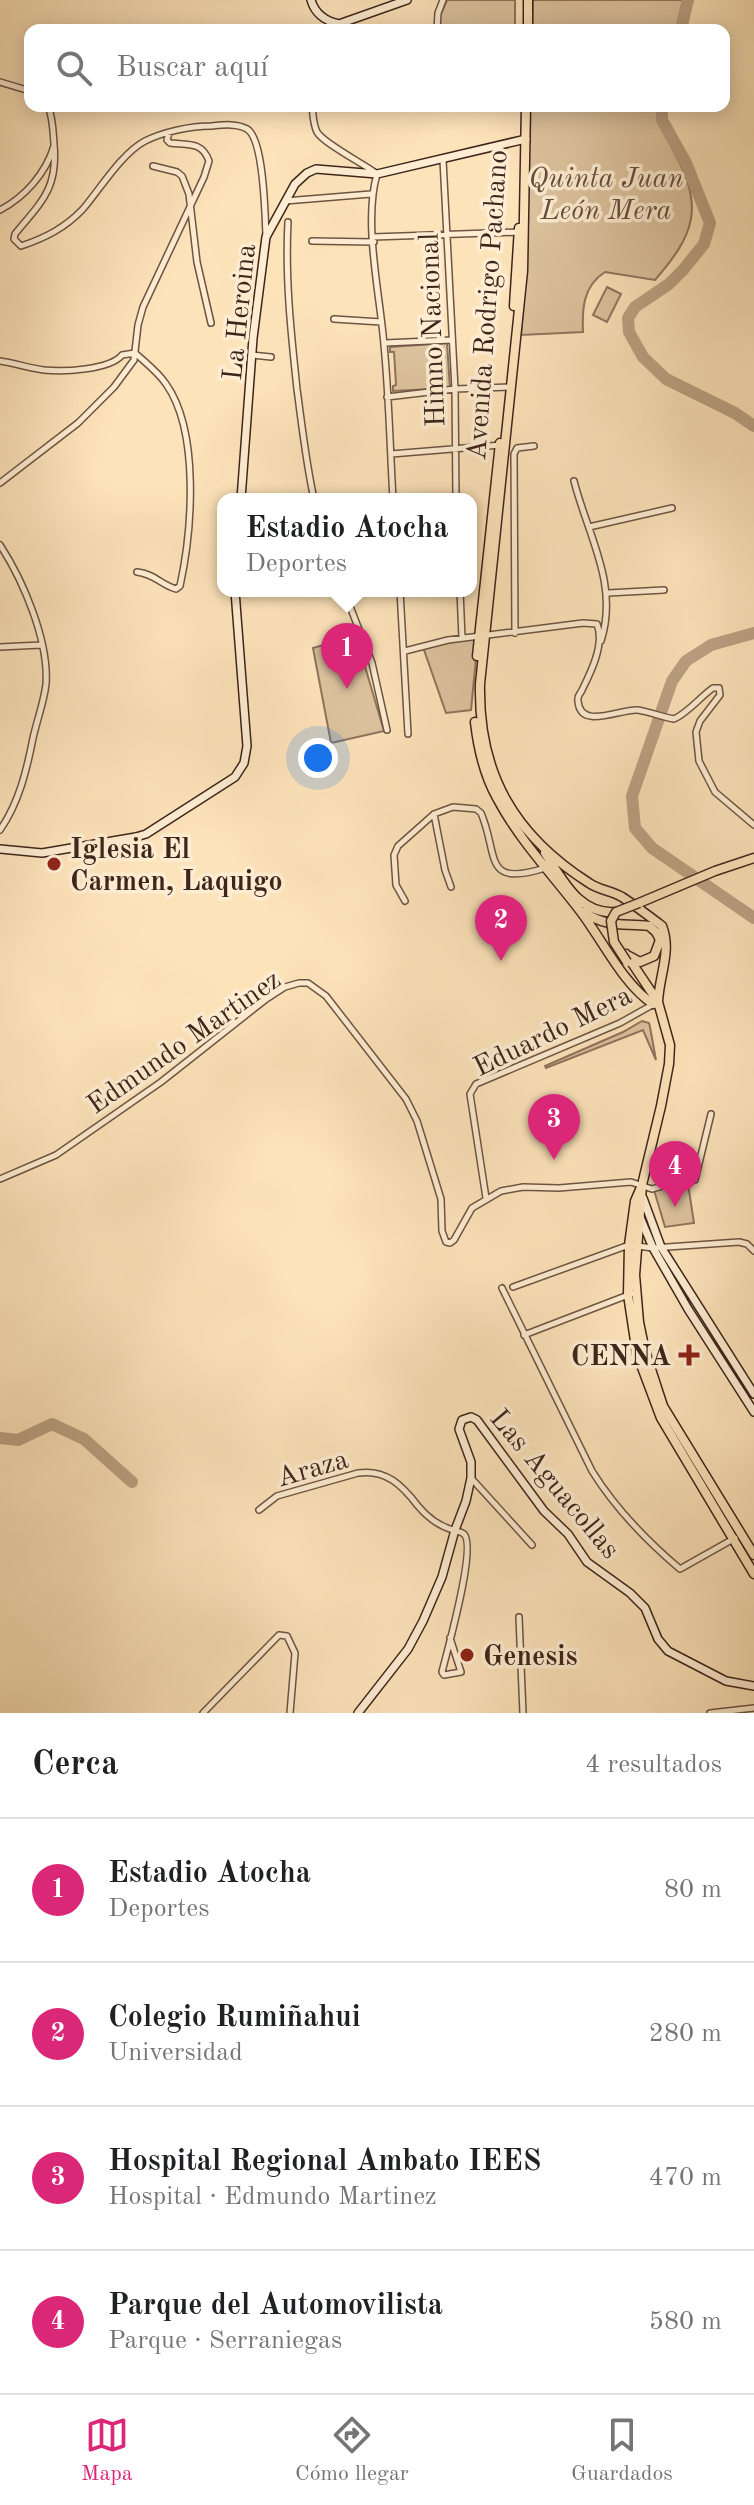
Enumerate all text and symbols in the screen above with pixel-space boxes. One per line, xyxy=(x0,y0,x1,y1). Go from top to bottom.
search box xyxy=(24,24,730,112)
icon: search xyxy=(52,46,96,90)
text: Buscar aquí xyxy=(116,53,268,83)
street label: Avenida Rodrigo Pachano xyxy=(464,149,514,461)
park label: Quinta Juan León Mera xyxy=(528,166,684,226)
street label: Himno Nacional xyxy=(417,232,451,427)
street label: La Heroina xyxy=(220,242,262,382)
popup xyxy=(217,493,477,597)
text: Estadio Atocha xyxy=(245,514,449,544)
text: Deportes xyxy=(245,551,347,577)
pin: 1 xyxy=(321,623,373,689)
your location xyxy=(298,738,338,778)
place label: Iglesia El Carmen, Laquigo xyxy=(70,837,283,897)
marker: Iglesia El Carmen, Laquigo xyxy=(45,855,63,873)
pin: 2 xyxy=(475,895,527,961)
street label: Edmundo Martinez xyxy=(83,966,287,1121)
street label: Eduardo Mera xyxy=(470,982,637,1083)
pin: 3 xyxy=(528,1094,580,1160)
pin: 4 xyxy=(649,1141,701,1207)
place label: CENNA xyxy=(571,1344,671,1372)
marker: CENNA xyxy=(678,1344,700,1366)
street label: Las Aguacollas xyxy=(483,1405,624,1565)
street label: Araza xyxy=(274,1446,352,1493)
place label: Genesis xyxy=(483,1644,578,1672)
marker: Genesis xyxy=(458,1646,476,1664)
text: Cerca xyxy=(32,1748,118,1782)
text: 4 resultados xyxy=(585,1752,722,1778)
text: Estadio Atocha xyxy=(108,1859,311,1889)
text: 1 xyxy=(50,1877,66,1903)
text: 80 m xyxy=(664,1877,722,1903)
text: Deportes xyxy=(108,1896,210,1922)
text: Colegio Rumiñahui xyxy=(108,2003,361,2033)
text: 2 xyxy=(50,2021,66,2047)
text: 280 m xyxy=(649,2021,722,2047)
text: Universidad xyxy=(108,2040,243,2066)
text: Hospital Regional Ambato IEES xyxy=(108,2147,541,2177)
text: 3 xyxy=(50,2165,66,2191)
text: 470 m xyxy=(649,2165,722,2191)
text: Hospital · Edmundo Martinez xyxy=(108,2184,437,2210)
text: Parque del Automovilista xyxy=(108,2291,443,2321)
text: 4 xyxy=(50,2309,66,2335)
text: 580 m xyxy=(649,2309,722,2335)
text: Parque · Serraniegas xyxy=(108,2328,342,2354)
tab: Mapa xyxy=(81,2413,133,2488)
tab: Cómo llegar xyxy=(295,2413,409,2488)
tab: Guardados xyxy=(571,2413,673,2488)

